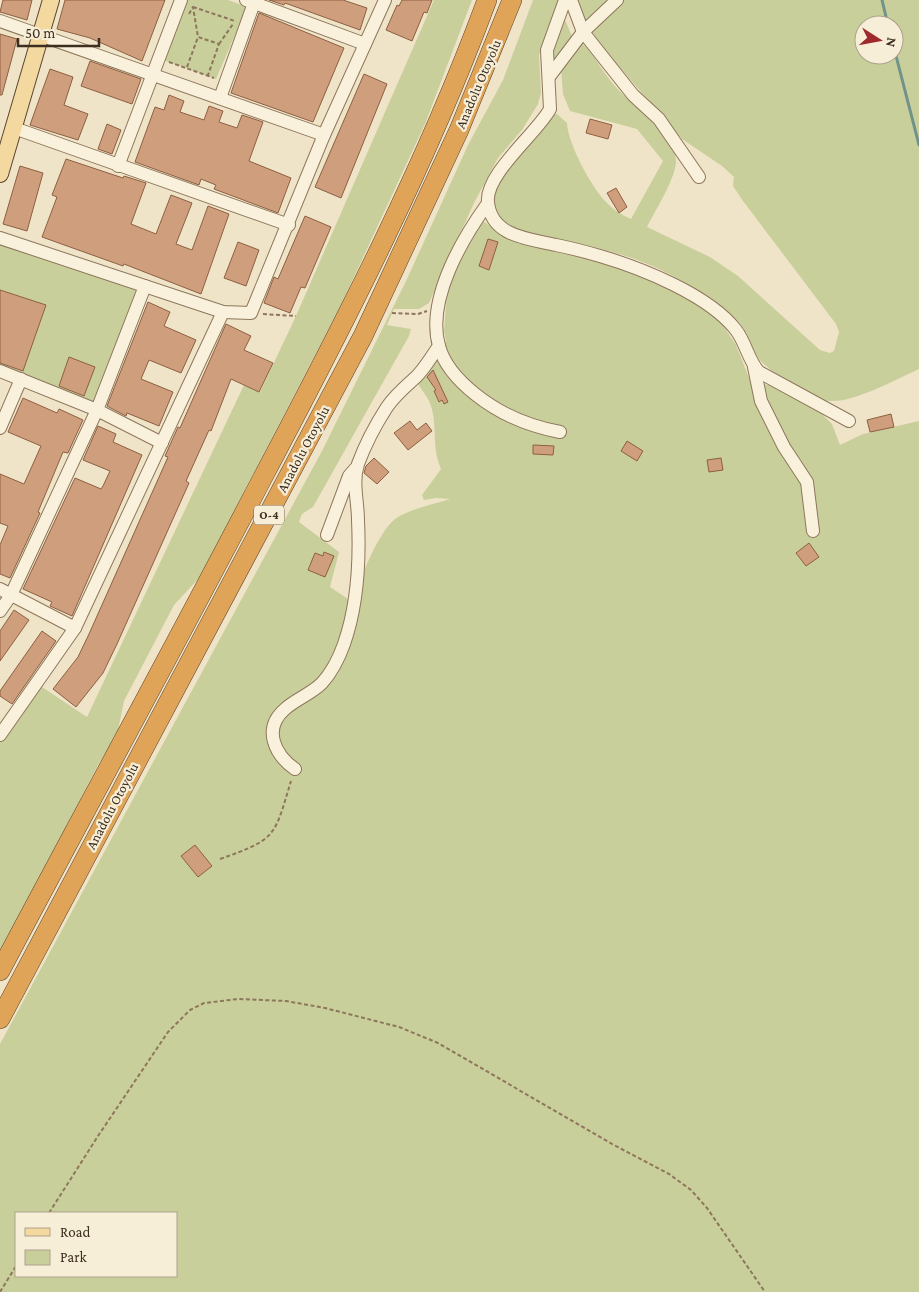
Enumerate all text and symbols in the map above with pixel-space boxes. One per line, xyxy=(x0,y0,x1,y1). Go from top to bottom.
scale bar xyxy=(18,15,99,47)
north arrow xyxy=(854,15,904,65)
text: 50 m xyxy=(25,25,55,41)
text: N xyxy=(883,36,901,49)
street label: Anadolu Otoyolu xyxy=(452,37,504,131)
street label: Anadolu Otoyolu xyxy=(274,403,333,495)
road number: O-4 xyxy=(254,506,284,524)
street label: Anadolu Otoyolu xyxy=(83,760,142,852)
legend xyxy=(15,1212,178,1277)
text: Road xyxy=(60,1224,91,1240)
text: Park xyxy=(60,1249,87,1265)

